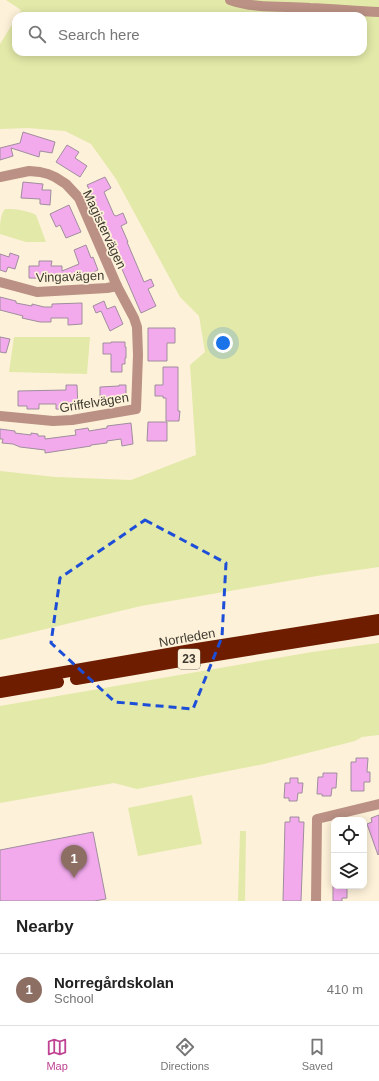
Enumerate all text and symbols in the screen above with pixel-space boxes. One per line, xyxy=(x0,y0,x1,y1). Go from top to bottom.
search box xyxy=(12,12,367,56)
icon: search xyxy=(26,23,48,45)
text: Search here xyxy=(58,26,140,43)
street label: Magistervägen xyxy=(80,187,129,271)
street label: Vingavägen xyxy=(36,268,104,285)
your location xyxy=(213,333,233,353)
street label: Griffelvägen xyxy=(58,390,130,415)
street label: Norrleden xyxy=(158,625,217,650)
road number: 23 xyxy=(178,649,200,669)
map controls xyxy=(331,817,367,889)
button: locate xyxy=(331,817,367,853)
pin: 1 xyxy=(61,845,87,878)
button: layers xyxy=(331,853,367,889)
text: Nearby xyxy=(16,917,74,936)
text: Norregårdskolan xyxy=(54,974,174,991)
text: 1 xyxy=(25,982,33,997)
text: 410 m xyxy=(327,982,363,997)
text: School xyxy=(54,991,94,1006)
tab: Map xyxy=(46,1036,68,1072)
tab: Directions xyxy=(160,1036,209,1072)
tab: Saved xyxy=(302,1036,333,1072)

